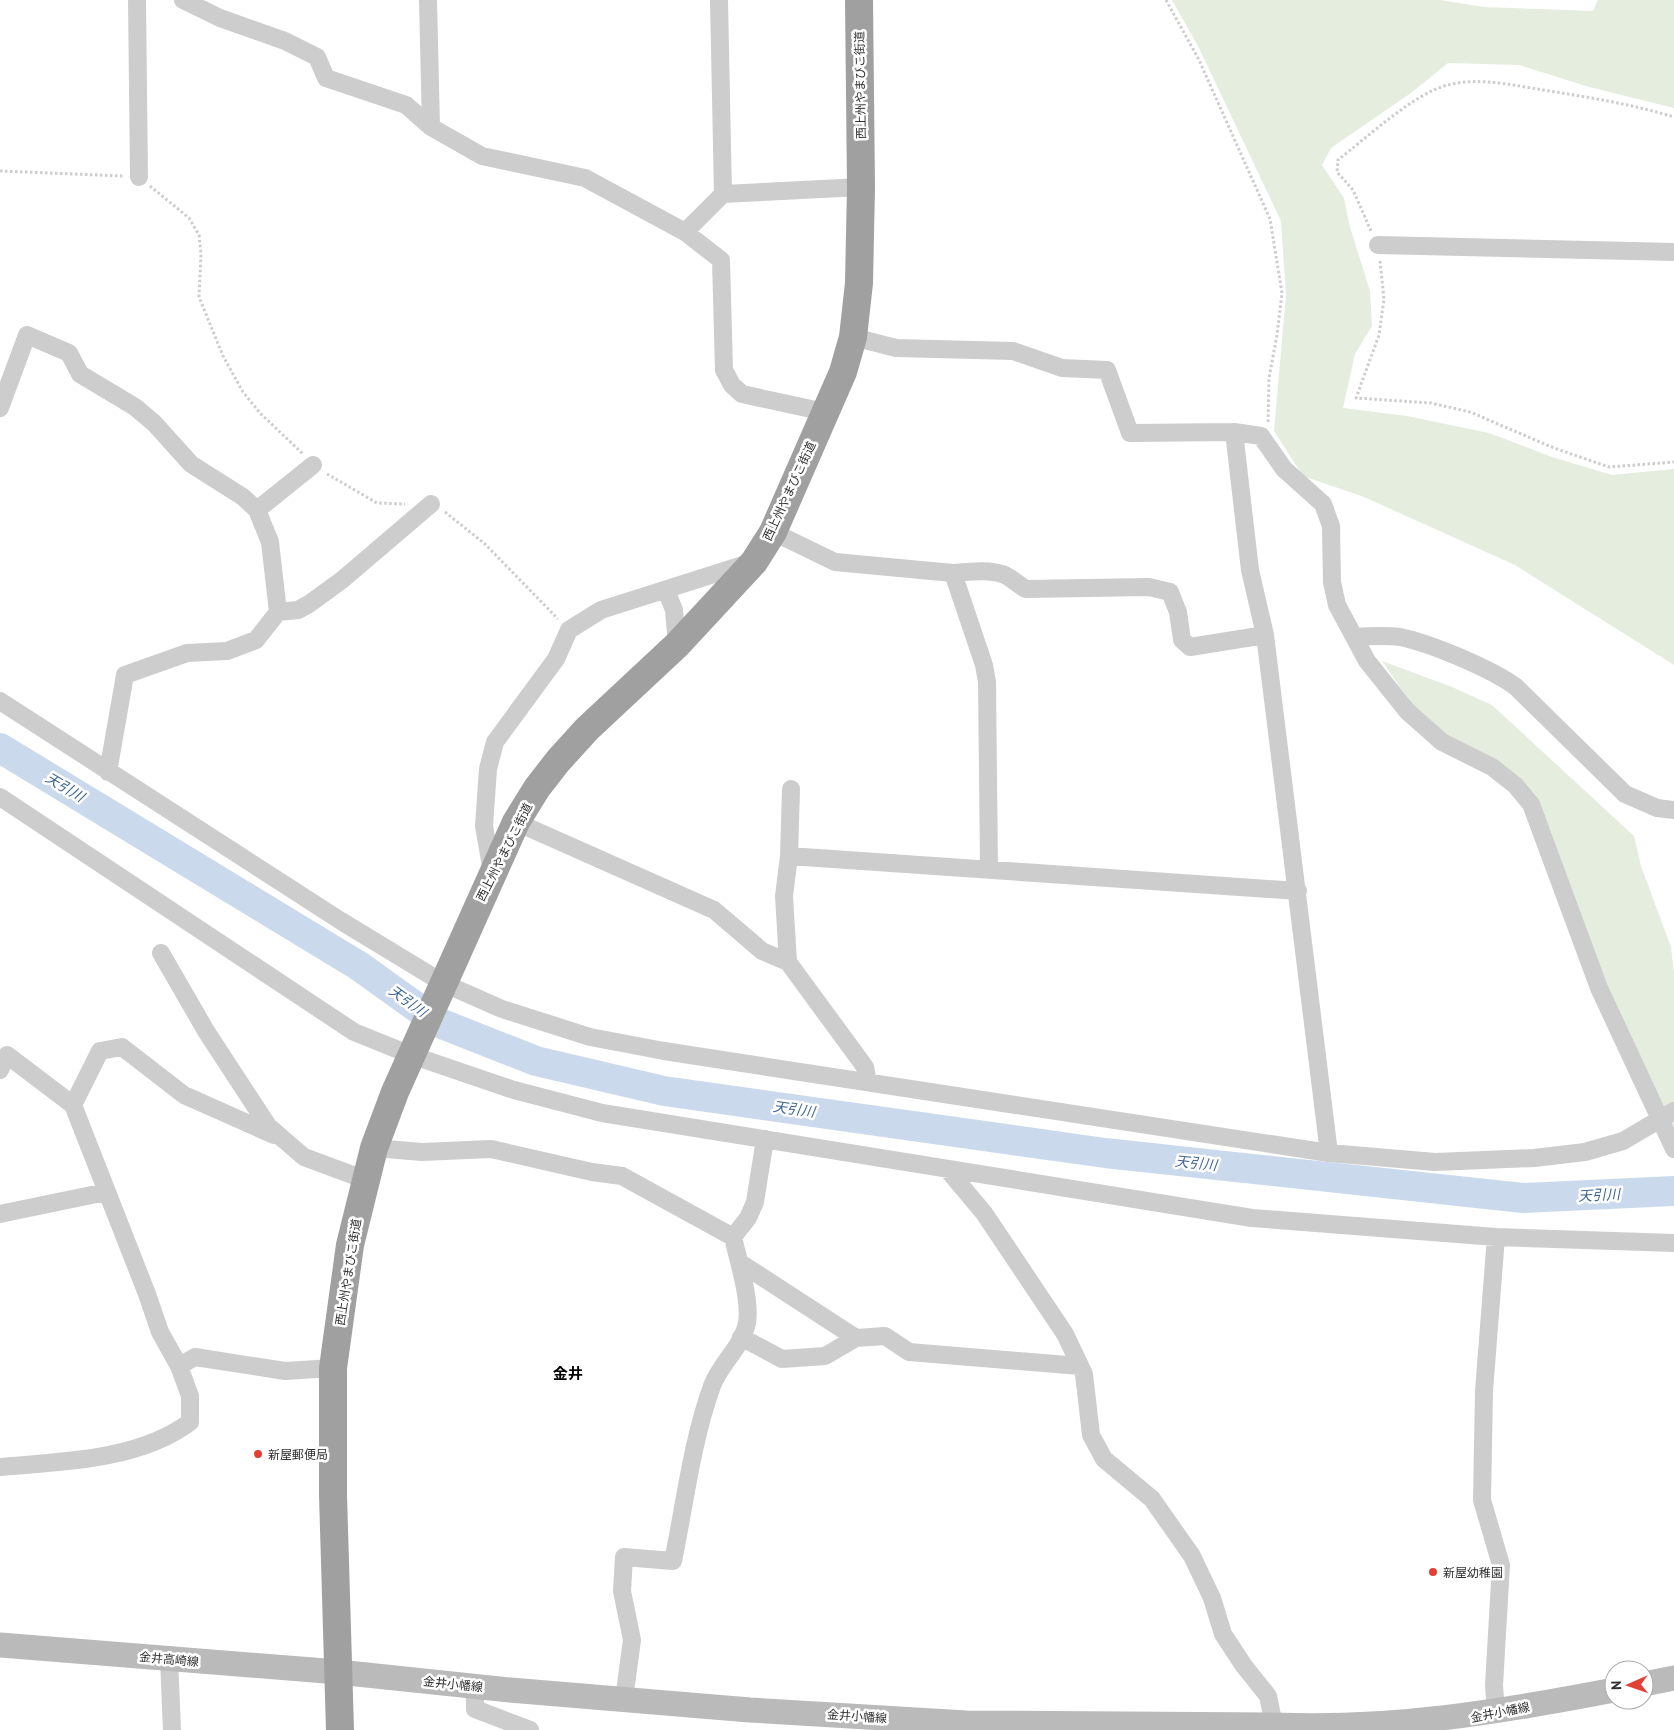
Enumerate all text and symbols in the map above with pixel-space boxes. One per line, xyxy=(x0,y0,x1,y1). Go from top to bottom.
street label: 西上州やまびこ街道 xyxy=(852,31,868,139)
street label: 西上州やまびこ街道 xyxy=(759,439,819,543)
water label: 天引川 xyxy=(42,768,89,807)
street label: 西上州やまびこ街道 xyxy=(473,800,535,904)
water label: 天引川 xyxy=(386,981,432,1022)
water label: 天引川 xyxy=(772,1097,818,1121)
water label: 天引川 xyxy=(1174,1152,1220,1174)
water label: 天引川 xyxy=(1578,1185,1622,1205)
street label: 西上州やまびこ街道 xyxy=(332,1217,364,1327)
district label: 金井 xyxy=(553,1364,583,1383)
place label: 新屋郵便局 xyxy=(268,1447,328,1462)
marker: 新屋郵便局 xyxy=(252,1448,264,1460)
place label: 新屋幼稚園 xyxy=(1443,1565,1503,1580)
marker: 新屋幼稚園 xyxy=(1427,1566,1439,1578)
street label: 金井高崎線 xyxy=(138,1649,200,1669)
north arrow xyxy=(1604,1660,1654,1710)
street label: 金井小幡線 xyxy=(422,1673,484,1695)
text: N xyxy=(1607,1681,1625,1690)
street label: 金井小幡線 xyxy=(1469,1699,1531,1725)
street label: 金井小幡線 xyxy=(827,1706,887,1726)

